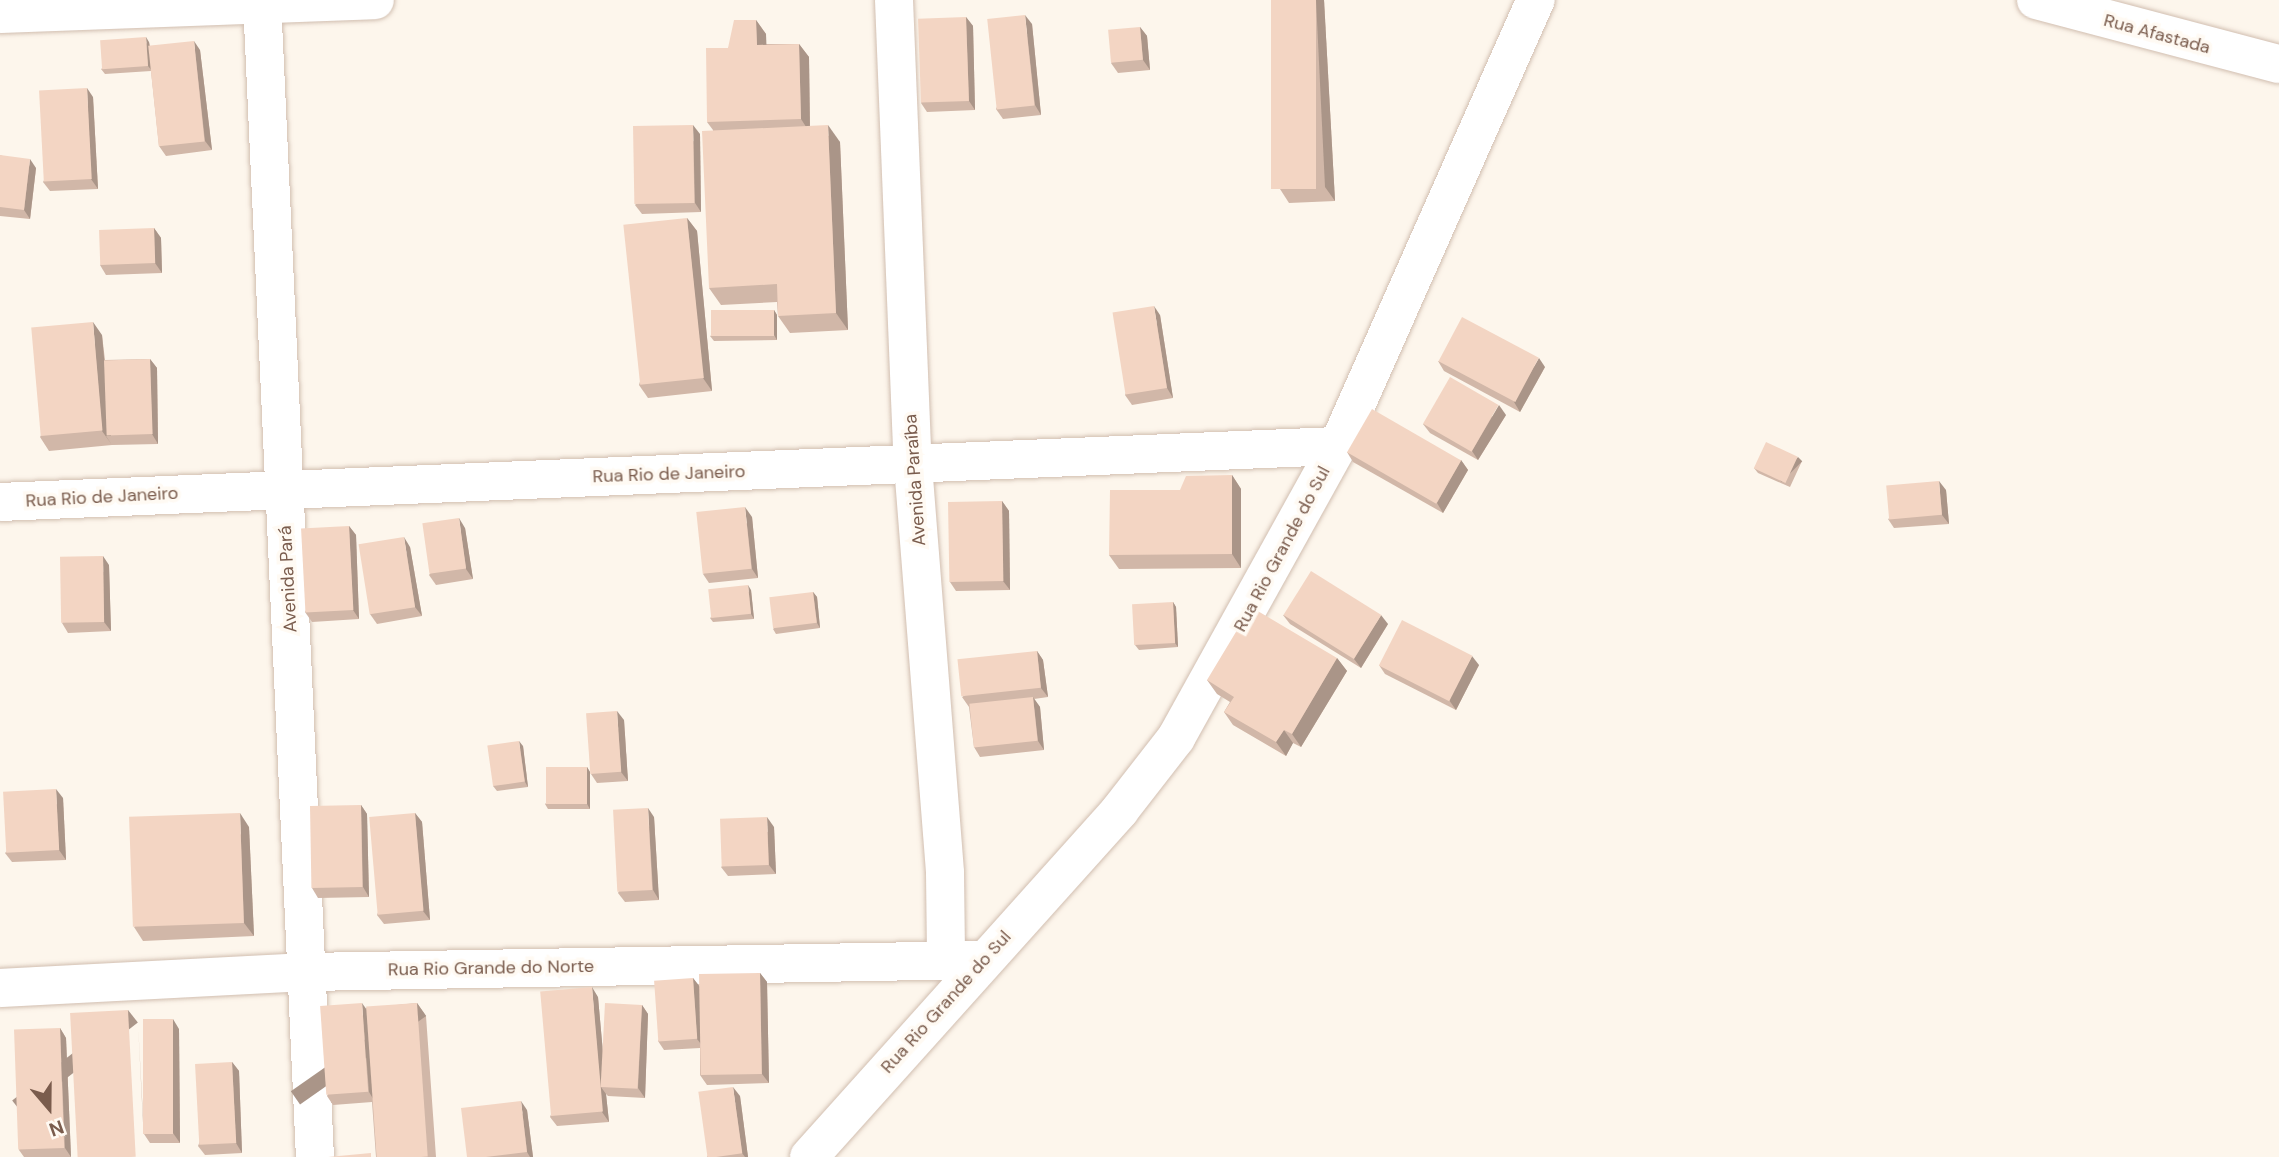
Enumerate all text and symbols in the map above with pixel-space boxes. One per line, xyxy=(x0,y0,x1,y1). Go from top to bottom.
street label: Rua Afastada xyxy=(2101,9,2213,59)
street label: Avenida Paraíba xyxy=(900,413,930,547)
street label: Rua Rio de Janeiro xyxy=(592,461,746,487)
street label: Rua Rio Grande do Sul xyxy=(1229,463,1335,635)
street label: Rua Rio de Janeiro xyxy=(25,482,179,512)
street label: Avenida Pará xyxy=(274,525,302,633)
street label: Rua Rio Grande do Sul xyxy=(876,926,1016,1078)
street label: Rua Rio Grande do Norte xyxy=(388,955,594,981)
north arrow xyxy=(14,1073,84,1143)
text: N xyxy=(46,1114,67,1142)

